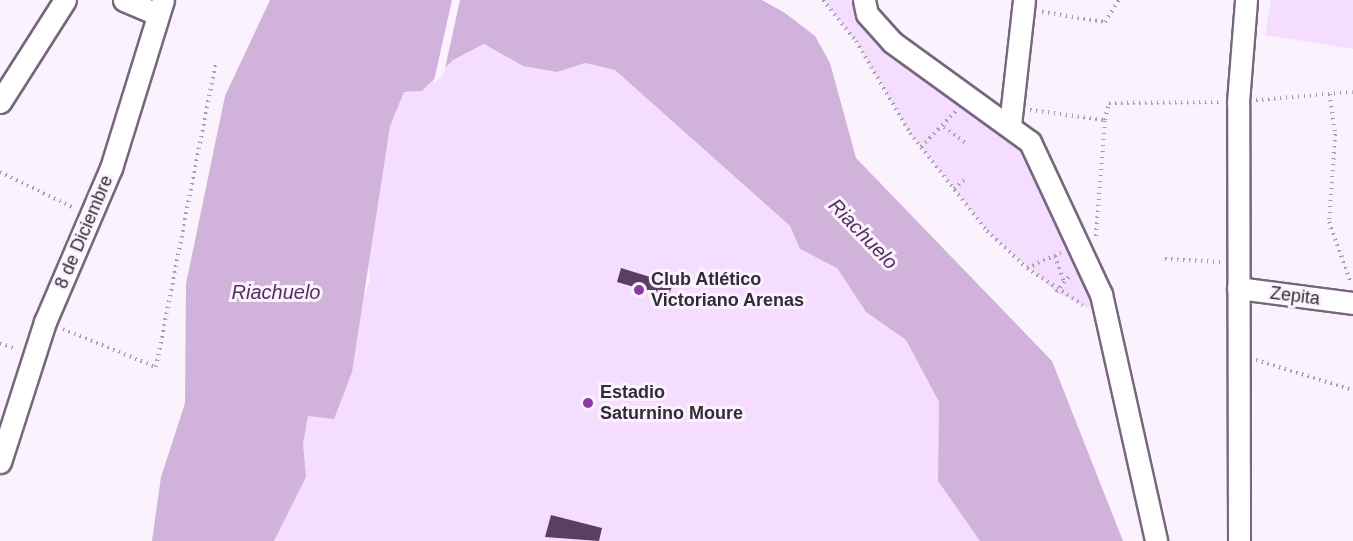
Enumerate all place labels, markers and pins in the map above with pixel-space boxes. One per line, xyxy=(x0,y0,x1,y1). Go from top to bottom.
place label: Club Atlético Victoriano Arenas xyxy=(651,269,805,312)
marker: Club Atlético Victoriano Arenas xyxy=(632,283,646,297)
place label: Estadio Saturnino Moure xyxy=(600,382,743,424)
marker: Estadio Saturnino Moure xyxy=(581,396,595,410)

